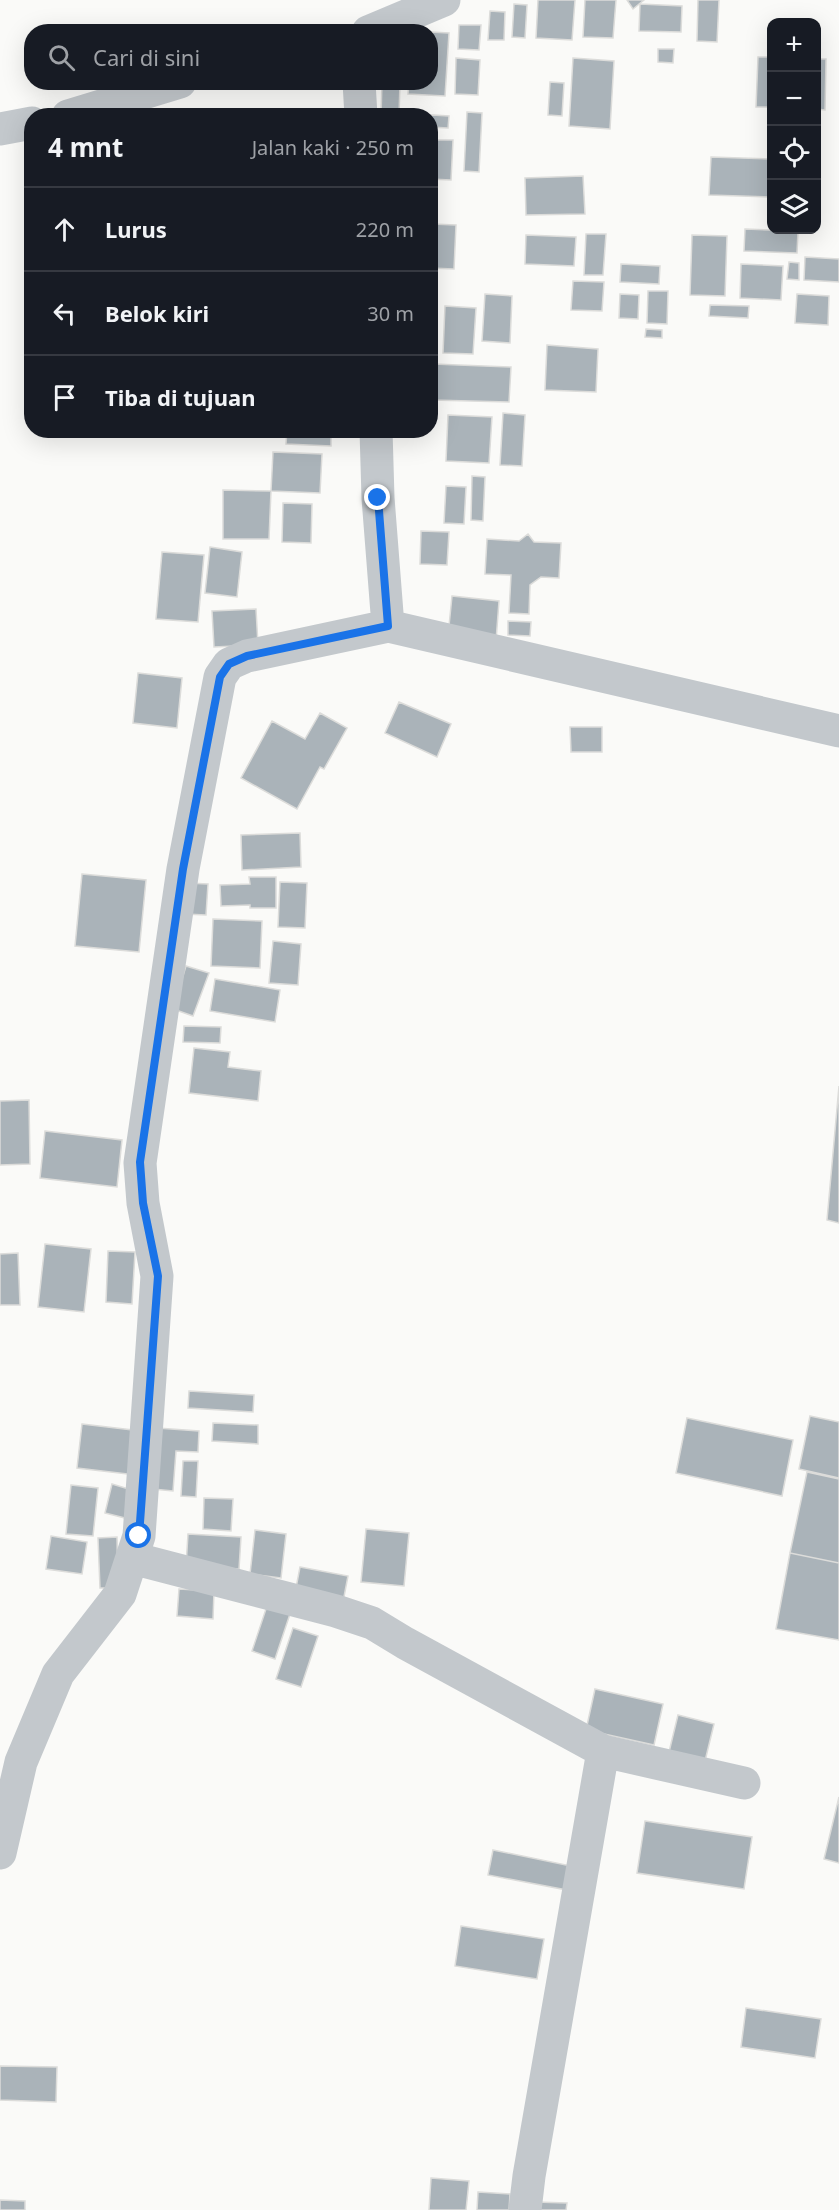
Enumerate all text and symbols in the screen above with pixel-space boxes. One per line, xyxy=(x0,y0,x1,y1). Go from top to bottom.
map controls xyxy=(767,18,821,234)
button: + xyxy=(767,18,821,72)
search box xyxy=(24,24,438,90)
icon: search xyxy=(45,41,78,74)
text: Cari di sini xyxy=(93,42,200,72)
button: − xyxy=(767,72,821,126)
button: locate xyxy=(767,126,821,180)
text: 4 mnt xyxy=(48,129,123,165)
text: Jalan kaki · 250 m xyxy=(252,134,414,161)
button: layers xyxy=(767,180,821,234)
icon: ahead xyxy=(48,213,81,246)
text: Lurus xyxy=(105,214,167,244)
text: 220 m xyxy=(356,216,414,243)
icon: left xyxy=(48,297,81,330)
text: Belok kiri xyxy=(105,298,209,328)
text: 30 m xyxy=(367,300,414,327)
icon: arrive xyxy=(48,381,81,414)
text: Tiba di tujuan xyxy=(105,382,255,412)
route end xyxy=(364,484,390,510)
route start xyxy=(125,1522,151,1548)

